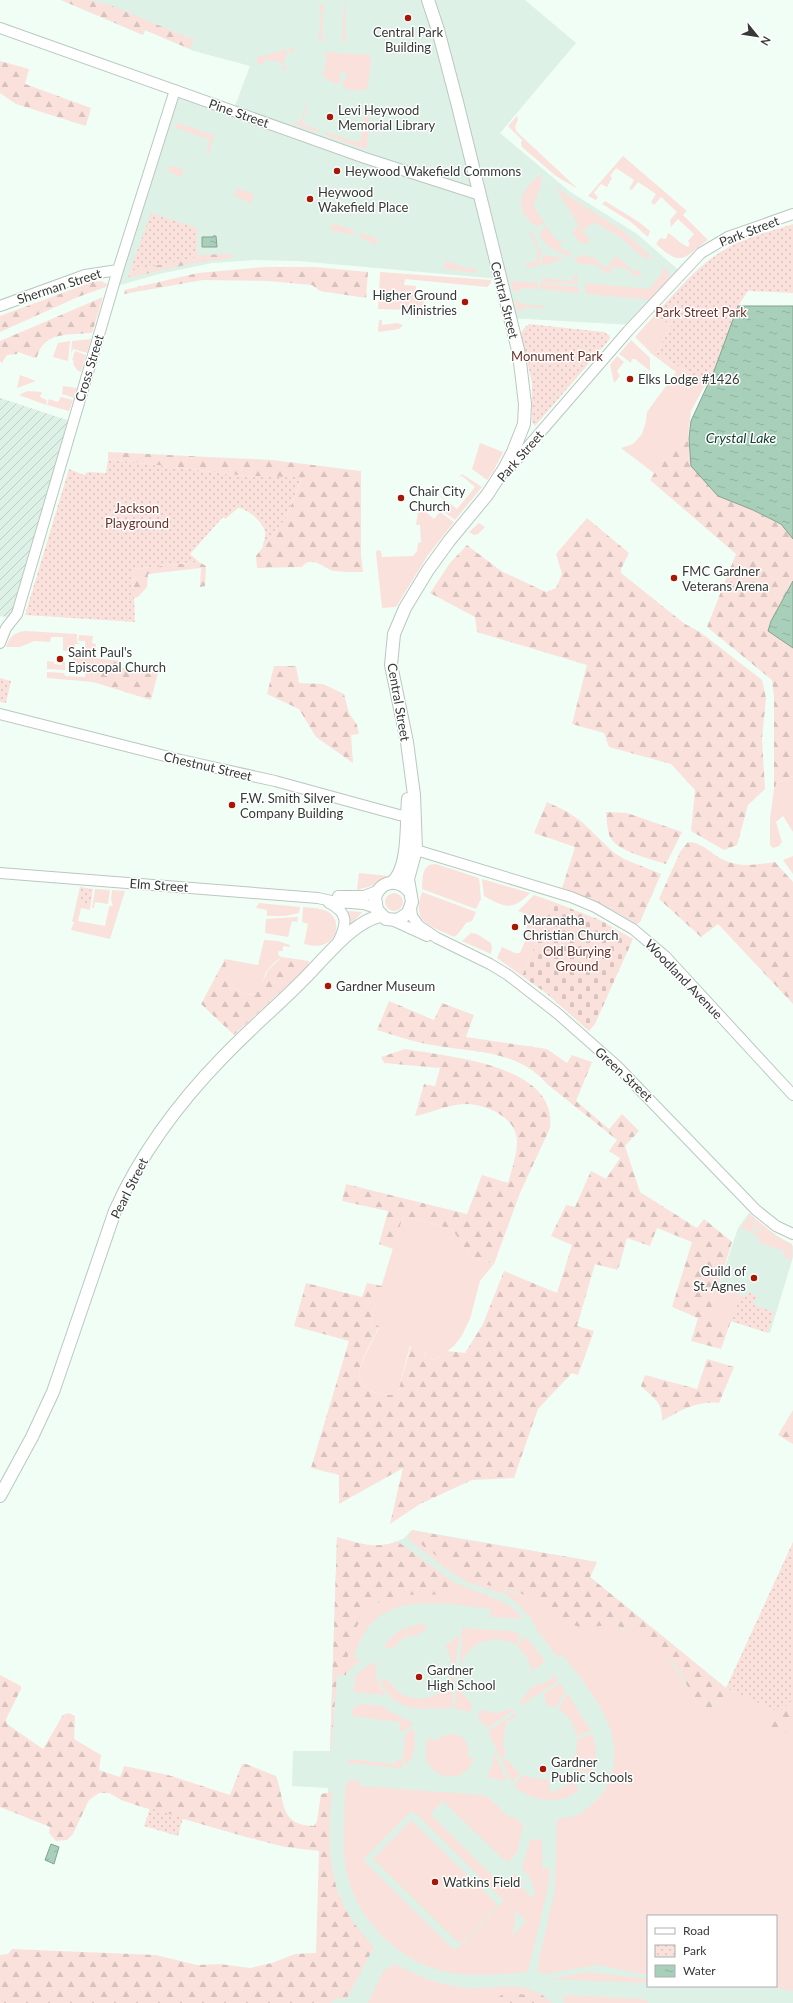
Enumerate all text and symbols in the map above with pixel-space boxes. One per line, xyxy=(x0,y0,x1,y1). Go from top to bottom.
marker: Central Park Building xyxy=(403,13,413,23)
north arrow xyxy=(737,16,777,56)
place label: Central Park Building xyxy=(373,24,443,55)
text: N xyxy=(758,34,774,48)
street label: Pine Street xyxy=(207,95,271,131)
place label: Levi Heywood Memorial Library xyxy=(338,102,435,133)
marker: Levi Heywood Memorial Library xyxy=(325,112,335,122)
place label: Heywood Wakefield Commons xyxy=(345,163,522,179)
marker: Heywood Wakefield Commons xyxy=(332,166,342,176)
place label: Heywood Wakefield Place xyxy=(318,184,409,215)
marker: Heywood Wakefield Place xyxy=(305,194,315,204)
street label: Park Street xyxy=(717,212,782,250)
street label: Central Street xyxy=(488,260,522,341)
street label: Sherman Street xyxy=(15,265,104,307)
place label: Higher Ground Ministries xyxy=(372,287,457,318)
marker: Higher Ground Ministries xyxy=(460,297,470,307)
park label: Park Street Park xyxy=(655,304,747,320)
street label: Cross Street xyxy=(71,332,107,403)
park label: Monument Park xyxy=(511,348,603,364)
place label: Elks Lodge #1426 xyxy=(638,371,739,387)
marker: Elks Lodge #1426 xyxy=(625,374,635,384)
street label: Park Street xyxy=(493,427,547,485)
water label: Crystal Lake xyxy=(706,429,777,446)
place label: Chair City Church xyxy=(409,483,466,514)
marker: Chair City Church xyxy=(396,493,406,503)
park label: Jackson Playground xyxy=(105,500,169,531)
place label: FMC Gardner Veterans Arena xyxy=(682,563,769,594)
marker: FMC Gardner Veterans Arena xyxy=(669,573,679,583)
place label: Saint Paul's Episcopal Church xyxy=(68,644,166,675)
marker: Saint Paul's Episcopal Church xyxy=(55,654,65,664)
street label: Central Street xyxy=(384,662,414,743)
street label: Chestnut Street xyxy=(162,748,254,784)
place label: F.W. Smith Silver Company Building xyxy=(240,790,344,821)
marker: F.W. Smith Silver Company Building xyxy=(227,800,237,810)
street label: Elm Street xyxy=(129,875,189,895)
place label: Maranatha Christian Church xyxy=(523,912,619,943)
marker: Maranatha Christian Church xyxy=(510,922,520,932)
street label: Woodland Avenue xyxy=(642,936,726,1022)
park label: Old Burying Ground xyxy=(543,943,611,974)
place label: Gardner Museum xyxy=(336,978,435,994)
marker: Gardner Museum xyxy=(323,981,333,991)
street label: Green Street xyxy=(592,1043,656,1105)
street label: Pearl Street xyxy=(107,1155,151,1221)
place label: Guild of St. Agnes xyxy=(693,1263,746,1294)
marker: Guild of St. Agnes xyxy=(749,1273,759,1283)
place label: Gardner High School xyxy=(427,1662,496,1693)
marker: Gardner High School xyxy=(414,1672,424,1682)
place label: Gardner Public Schools xyxy=(551,1754,633,1785)
marker: Gardner Public Schools xyxy=(538,1764,548,1774)
place label: Watkins Field xyxy=(443,1874,520,1890)
marker: Watkins Field xyxy=(430,1877,440,1887)
legend xyxy=(647,1915,777,1987)
text: Road xyxy=(683,1923,710,1938)
text: Park xyxy=(683,1943,707,1958)
text: Water xyxy=(683,1963,716,1978)

